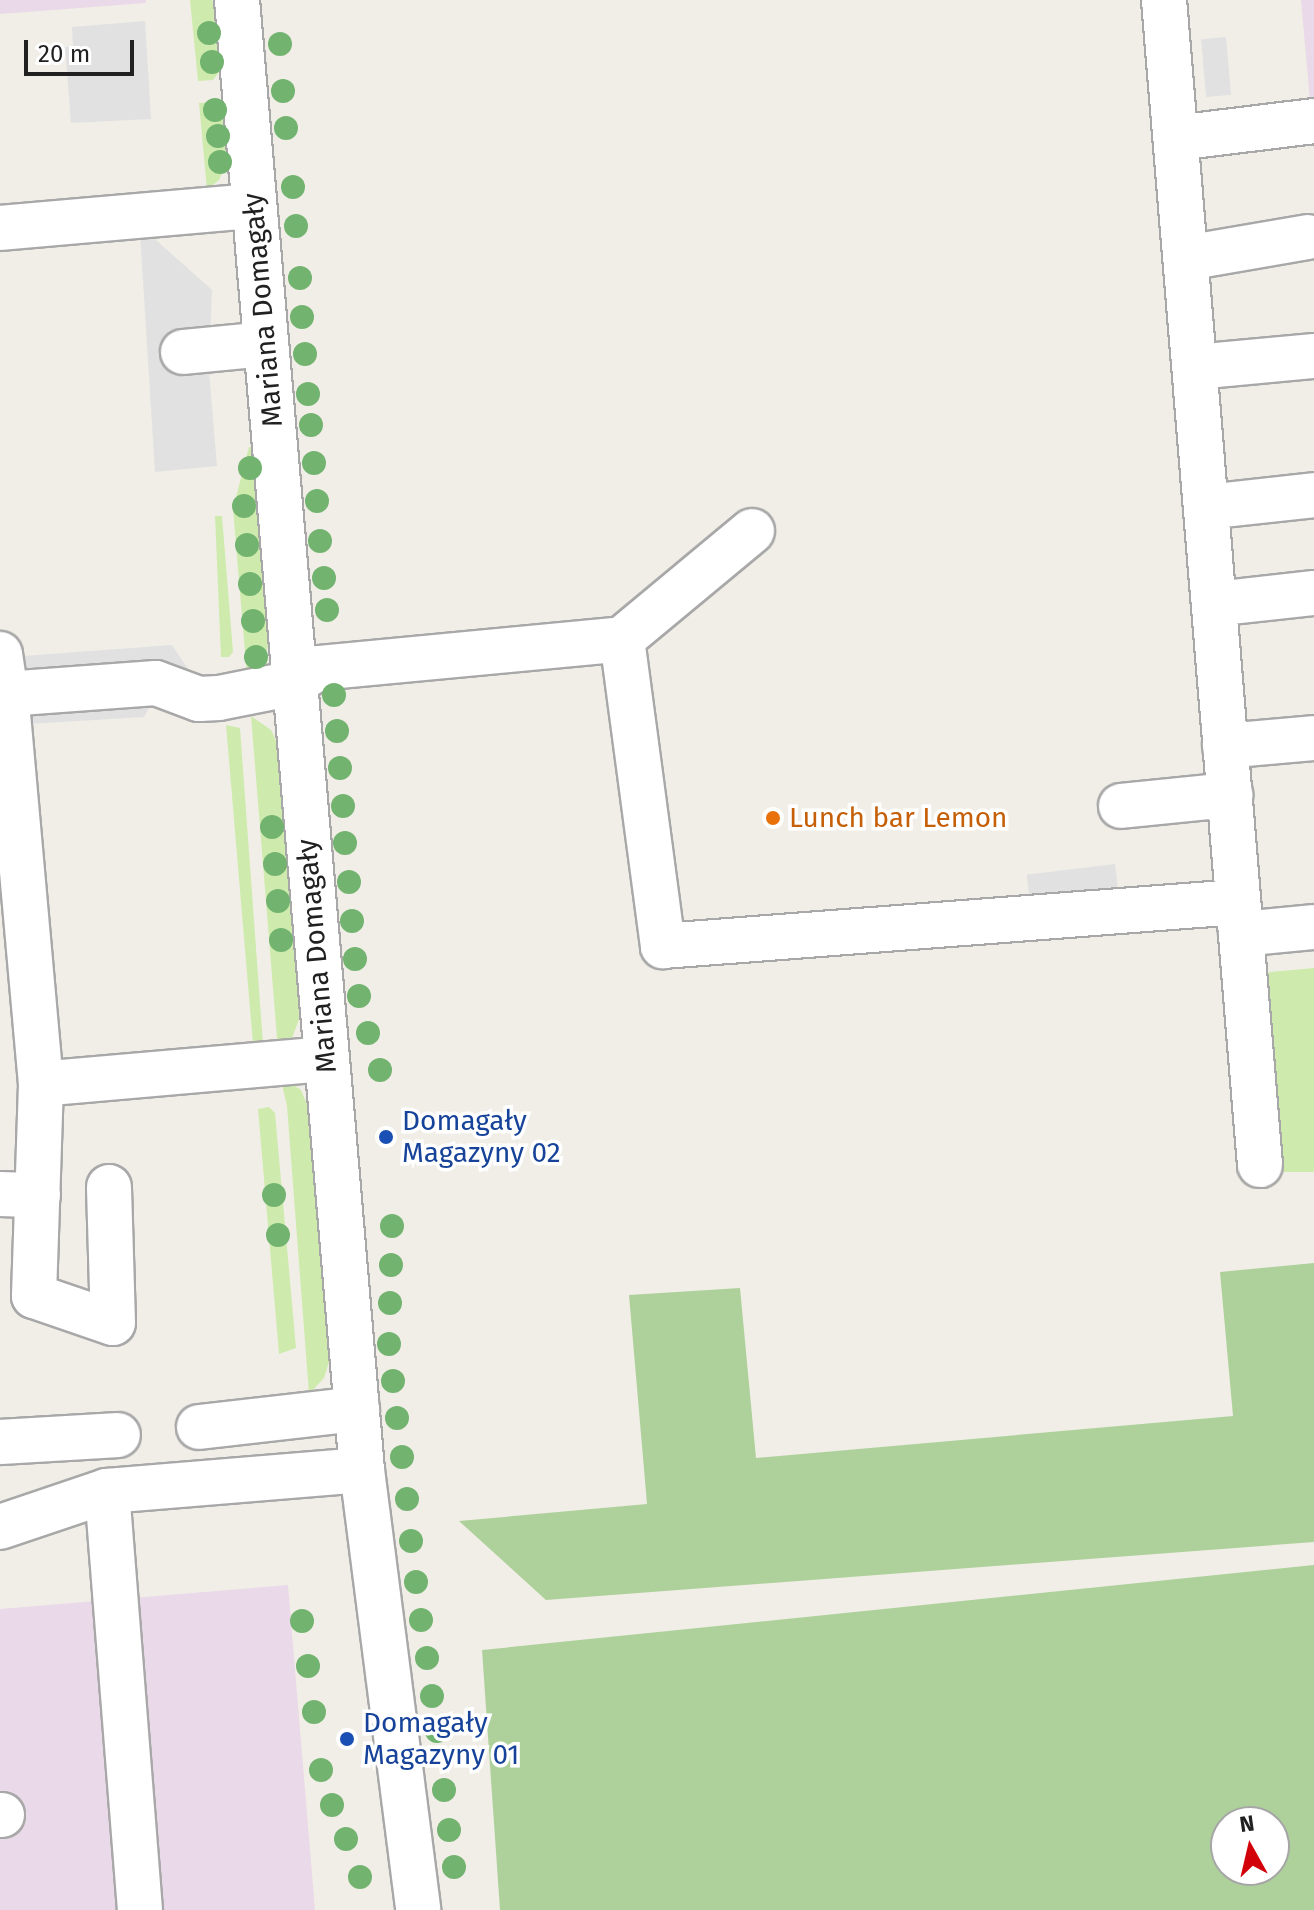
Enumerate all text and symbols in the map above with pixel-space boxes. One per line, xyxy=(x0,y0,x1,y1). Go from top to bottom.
scale bar xyxy=(28,24,138,74)
text: 20 m xyxy=(38,40,90,68)
street label: Mariana Domagały xyxy=(236,192,290,428)
place label: Lunch bar Lemon xyxy=(789,801,1008,835)
marker: Lunch bar Lemon xyxy=(764,809,782,827)
street label: Mariana Domagały xyxy=(290,838,344,1074)
place label: Domagały Magazyny 02 xyxy=(402,1104,561,1170)
marker: Domagały Magazyny 02 xyxy=(377,1128,395,1146)
place label: Domagały Magazyny 01 xyxy=(363,1706,519,1772)
marker: Domagały Magazyny 01 xyxy=(338,1730,356,1748)
north arrow xyxy=(1210,1806,1290,1886)
text: N xyxy=(1238,1809,1256,1838)

